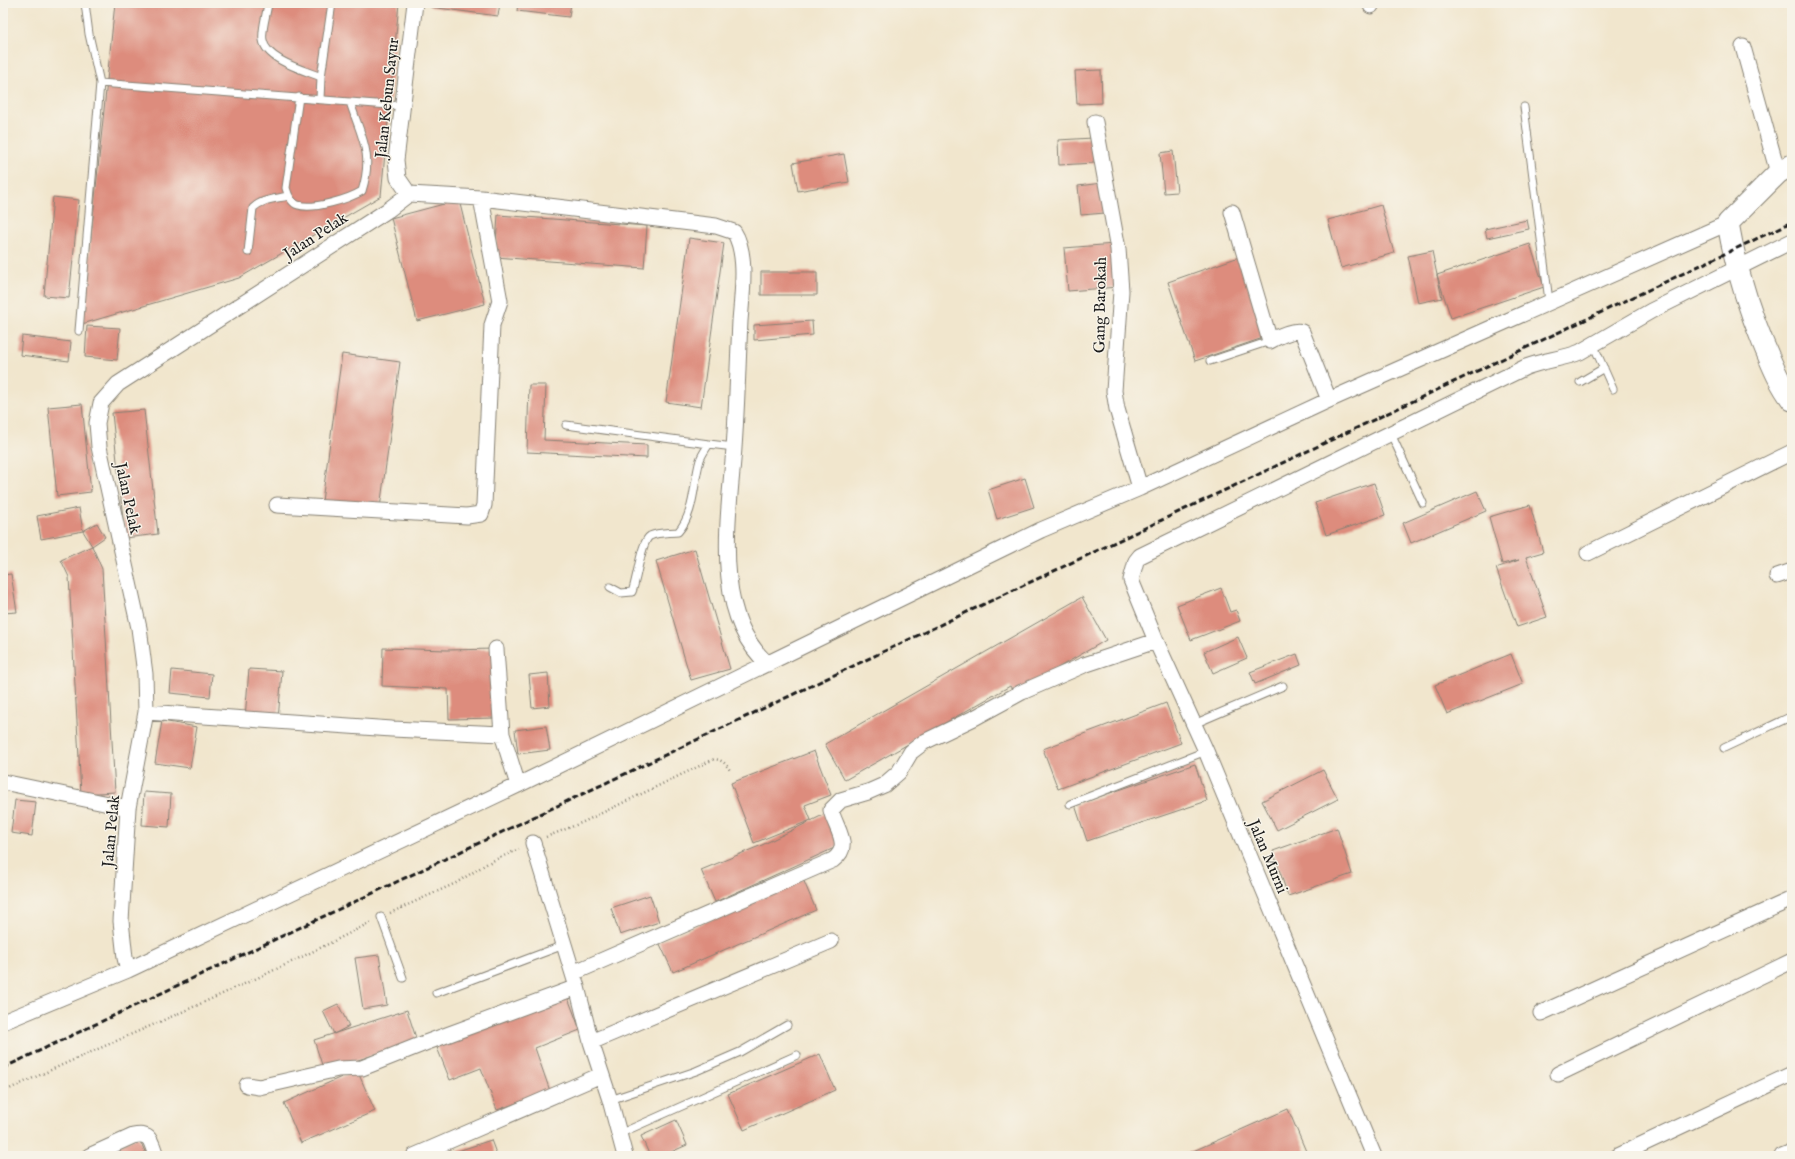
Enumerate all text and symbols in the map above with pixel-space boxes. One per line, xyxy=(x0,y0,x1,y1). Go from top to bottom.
street label: Jalan Kebun Sayur xyxy=(372,37,404,161)
street label: Jalan Pelak xyxy=(279,208,352,266)
street label: Gang Barokah xyxy=(1090,256,1112,353)
street label: Jalan Pelak xyxy=(109,459,144,536)
street label: Jalan Pelak xyxy=(99,794,125,870)
street label: Jalan Murni xyxy=(1242,815,1292,897)

